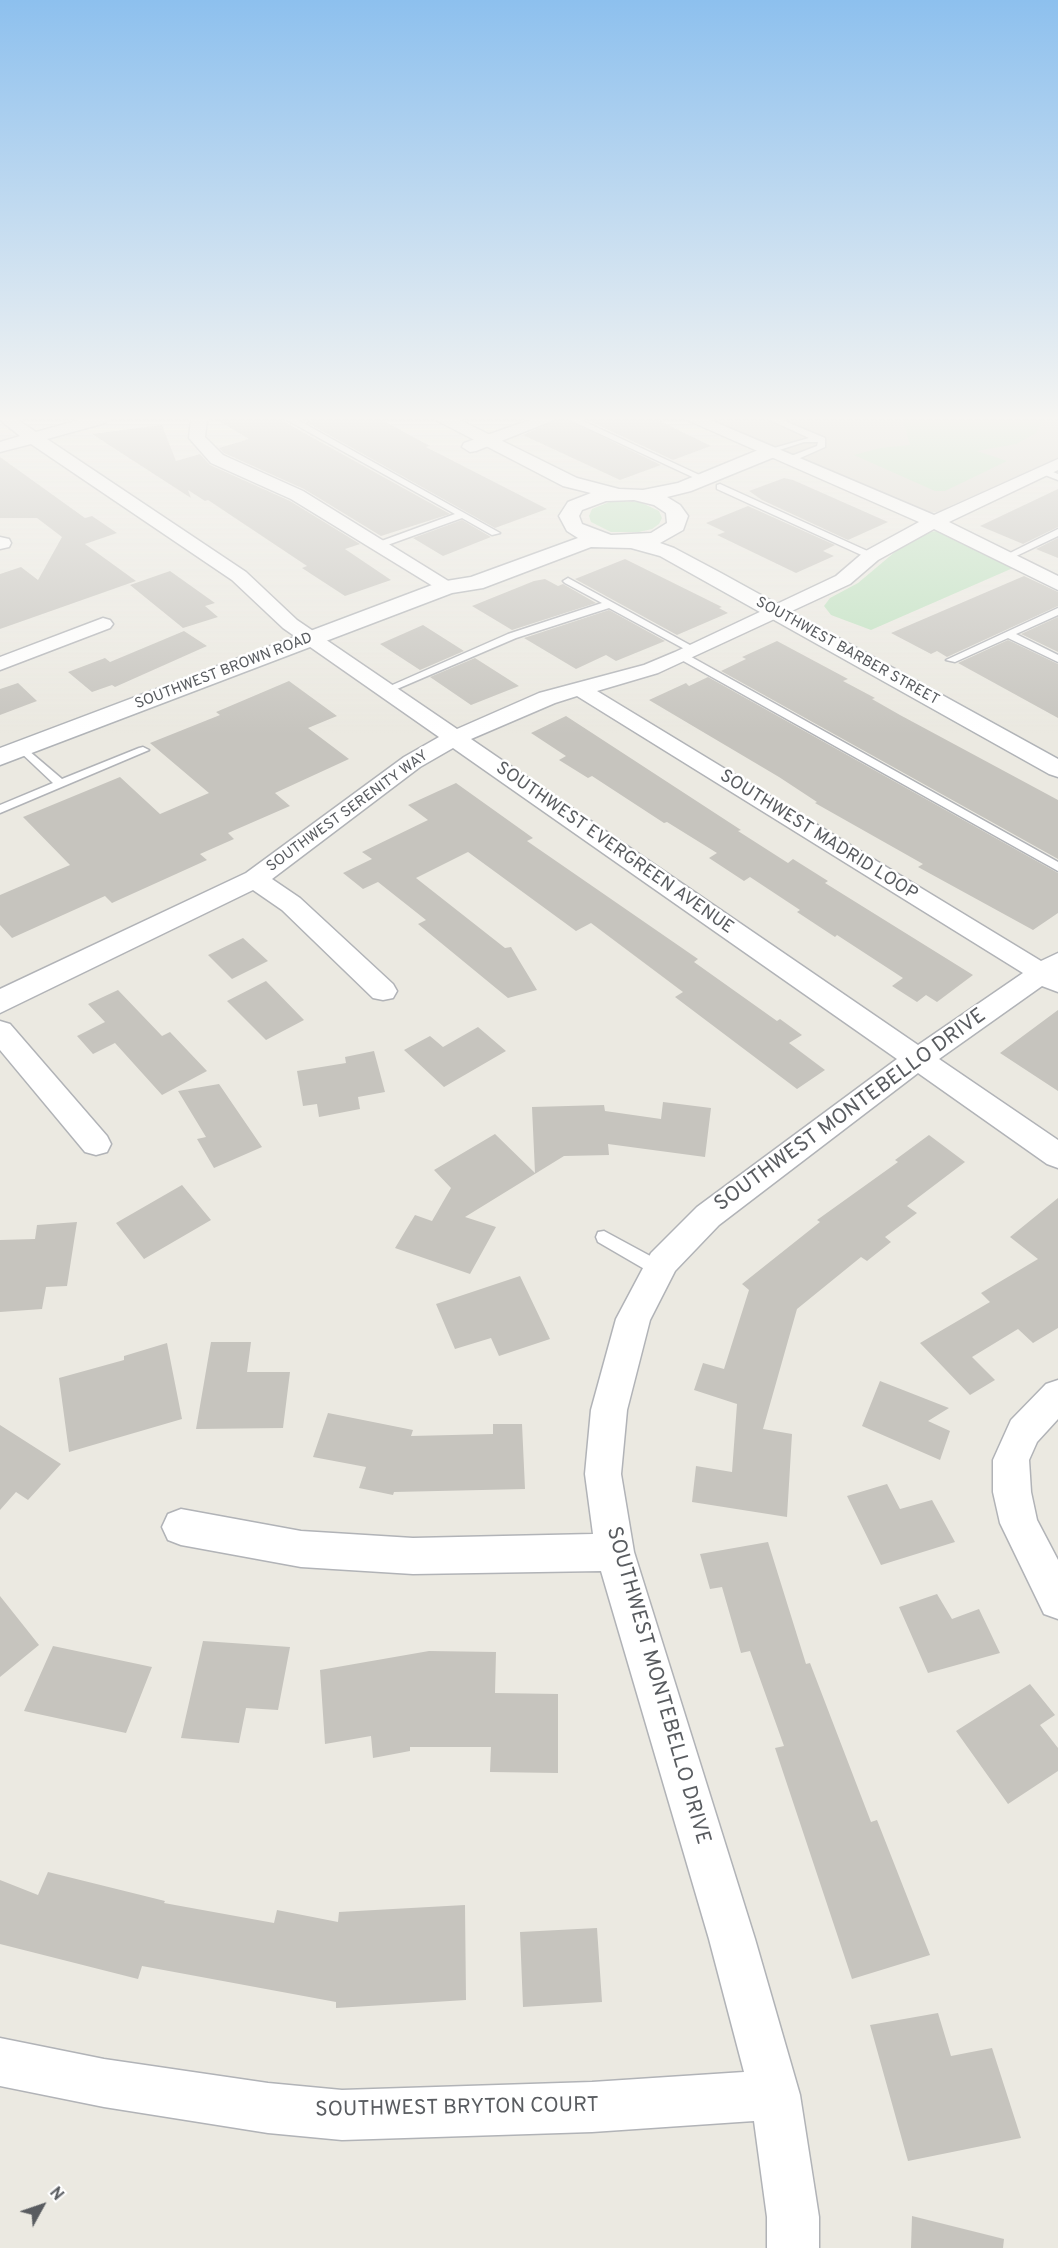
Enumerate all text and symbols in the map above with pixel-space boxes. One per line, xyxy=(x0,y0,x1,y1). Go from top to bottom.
street label: SOUTHWEST BARBER STREET xyxy=(752,594,942,710)
street label: SOUTHWEST BROWN ROAD xyxy=(133,630,315,714)
street label: SOUTHWEST SERENITY WAY xyxy=(264,747,432,877)
street label: SOUTHWEST EVERGREEN AVENUE xyxy=(491,758,737,940)
street label: SOUTHWEST MADRID LOOP xyxy=(715,766,921,906)
street label: SOUTHWEST MONTEBELLO DRIVE xyxy=(710,1004,992,1218)
street label: SOUTHWEST MONTEBELLO DRIVE xyxy=(599,1524,715,1848)
street label: SOUTHWEST BRYTON COURT xyxy=(315,2094,599,2124)
north arrow xyxy=(12,2176,72,2236)
text: N xyxy=(44,2184,67,2205)

